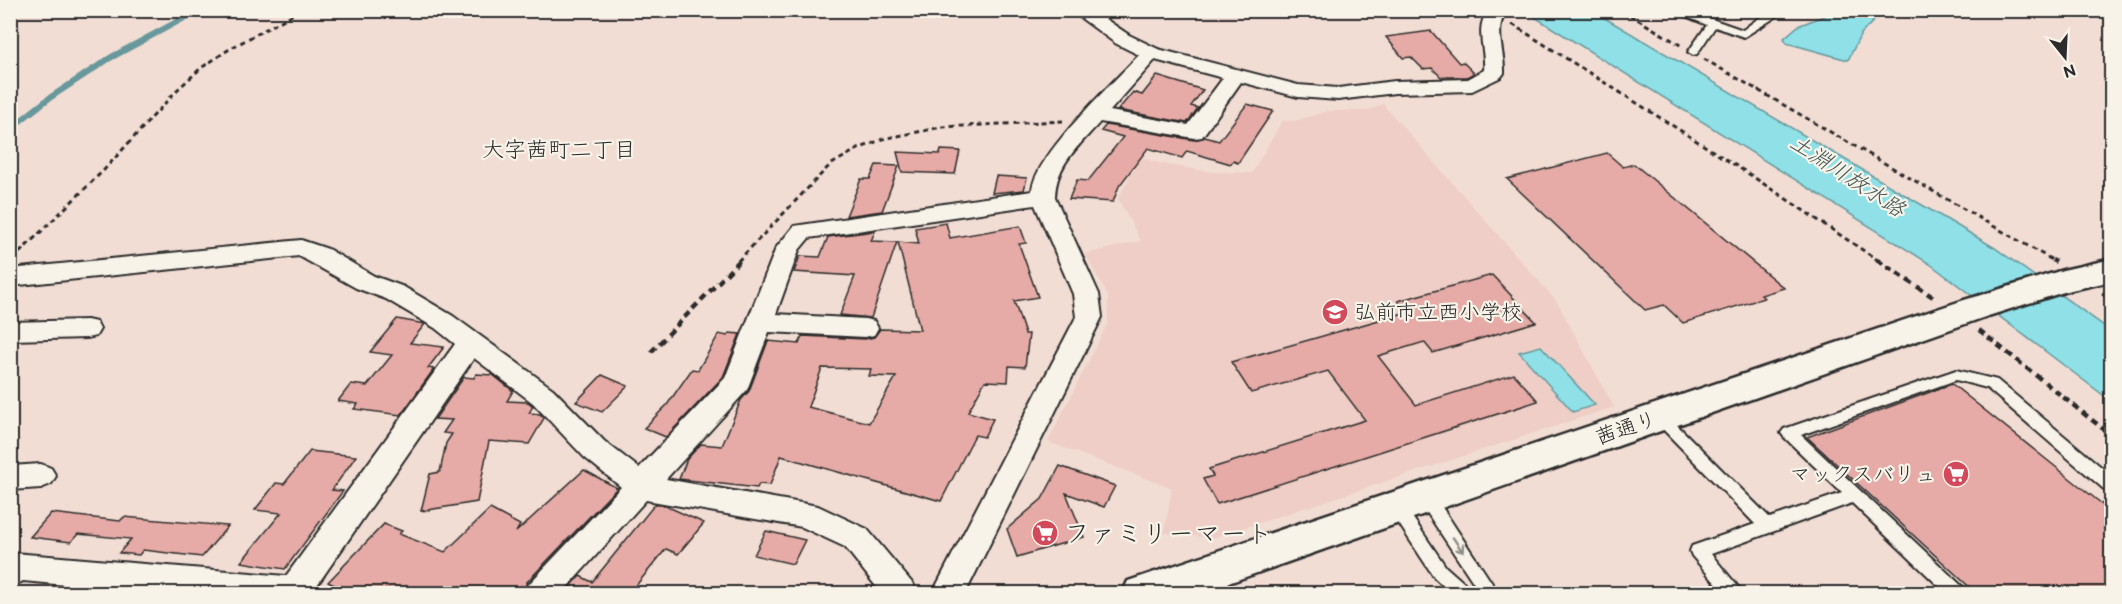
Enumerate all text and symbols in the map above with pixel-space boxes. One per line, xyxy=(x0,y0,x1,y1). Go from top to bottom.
north arrow xyxy=(2035,27,2095,87)
text: N xyxy=(2061,59,2078,81)
water label: 土淵川放水路 xyxy=(1784,129,1912,225)
district label: 大字茜町二丁目 xyxy=(482,137,636,164)
school or university icon: 弘前市立西小学校 xyxy=(1320,297,1350,327)
place label: 弘前市立西小学校 xyxy=(1354,300,1522,325)
street label: 茜通り xyxy=(1592,406,1660,451)
supermarket icon: マックスバリュ xyxy=(1941,459,1971,489)
place label: マックスバリュ xyxy=(1789,462,1936,487)
supermarket icon: ファミリーマート xyxy=(1030,518,1060,548)
place label: ファミリーマート xyxy=(1064,519,1273,550)
one-way arrow xyxy=(1452,537,1464,553)

